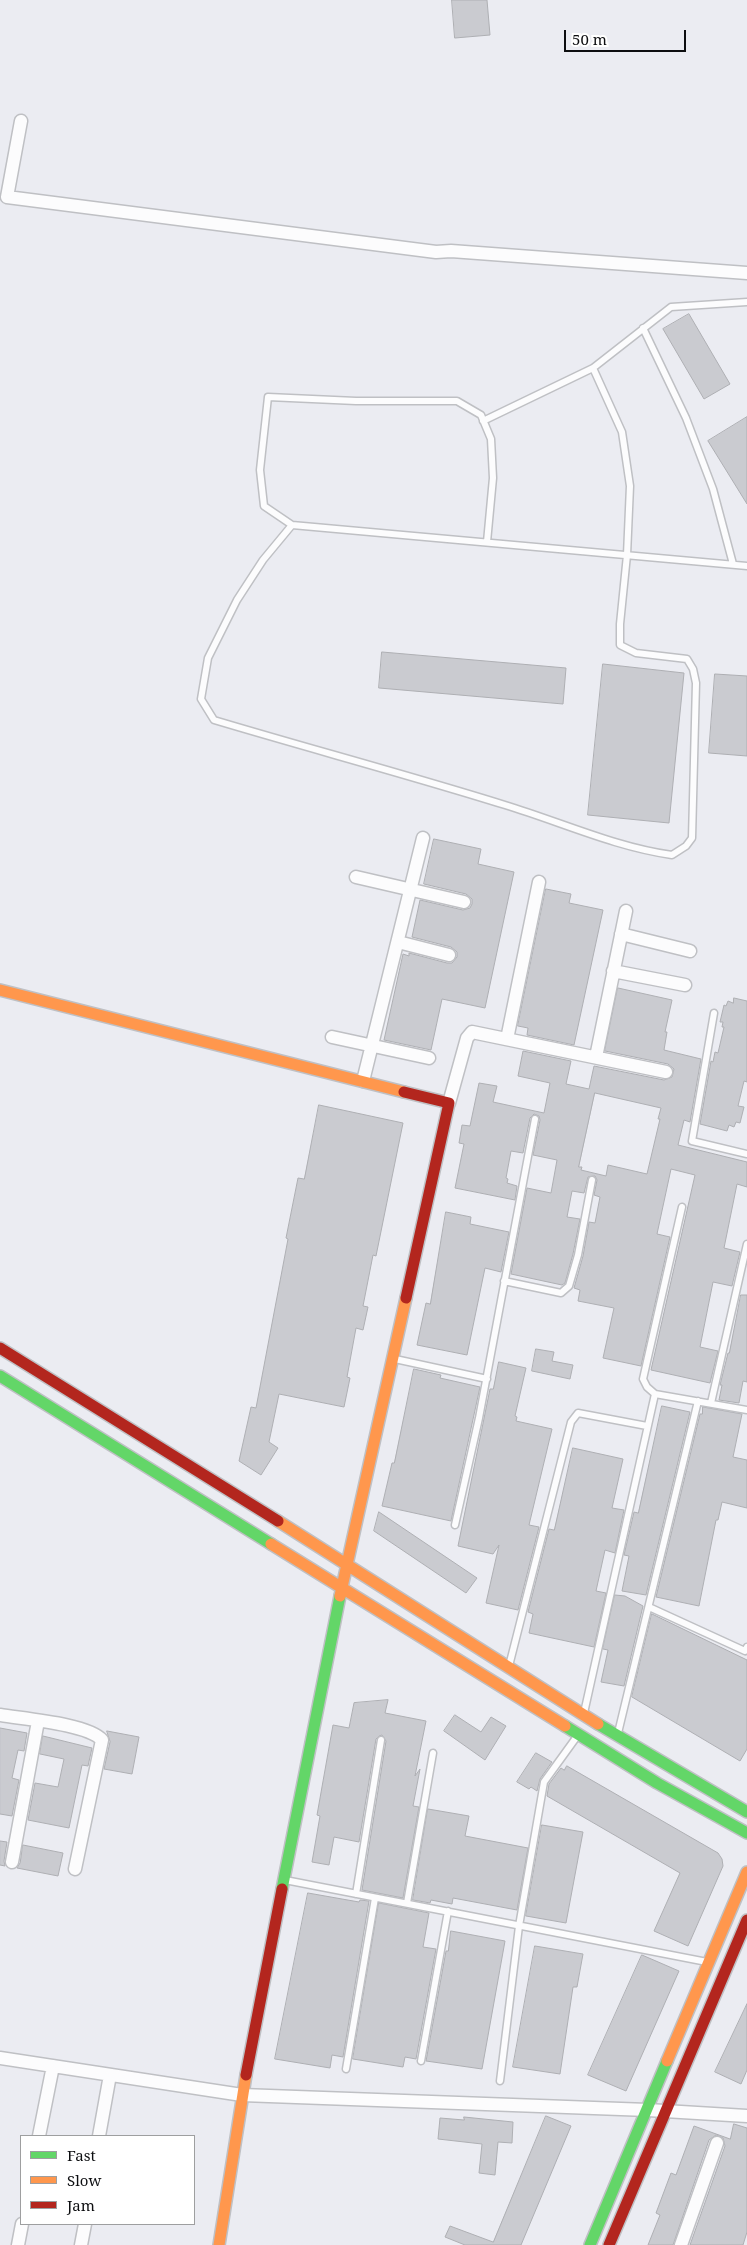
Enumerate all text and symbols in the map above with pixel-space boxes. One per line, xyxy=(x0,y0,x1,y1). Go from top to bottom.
scale bar xyxy=(567,20,690,52)
text: 50 m xyxy=(572,29,607,49)
legend xyxy=(20,2135,195,2225)
text: Fast xyxy=(67,2145,96,2165)
text: Slow xyxy=(67,2170,101,2190)
text: Jam xyxy=(67,2195,95,2215)

